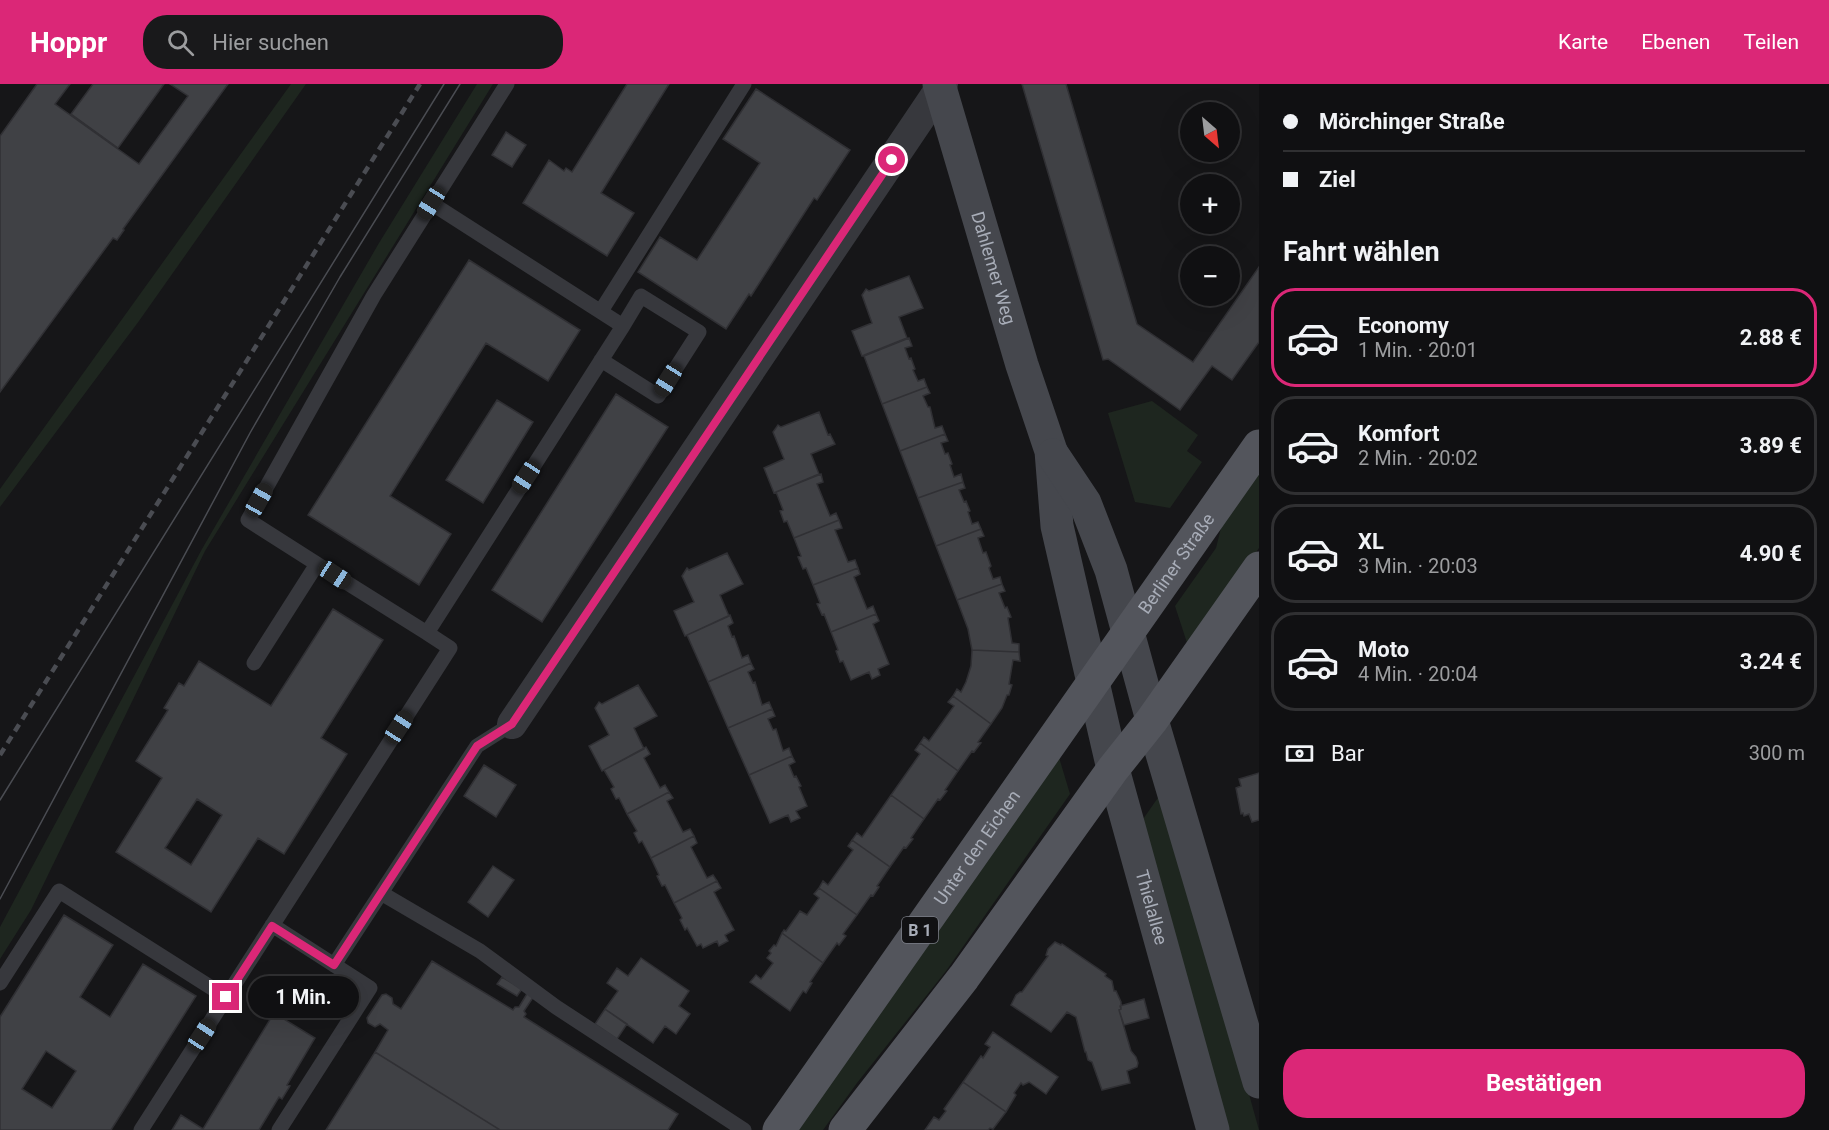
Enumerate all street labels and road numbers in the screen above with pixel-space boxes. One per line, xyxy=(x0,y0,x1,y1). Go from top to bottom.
street label: Dahlemer Weg xyxy=(967,209,1020,327)
street label: Berliner Straße xyxy=(1134,509,1219,618)
street label: Unter den Eichen xyxy=(929,786,1024,909)
street label: Thielallee xyxy=(1131,868,1172,947)
road number: B 1 xyxy=(902,917,938,943)

